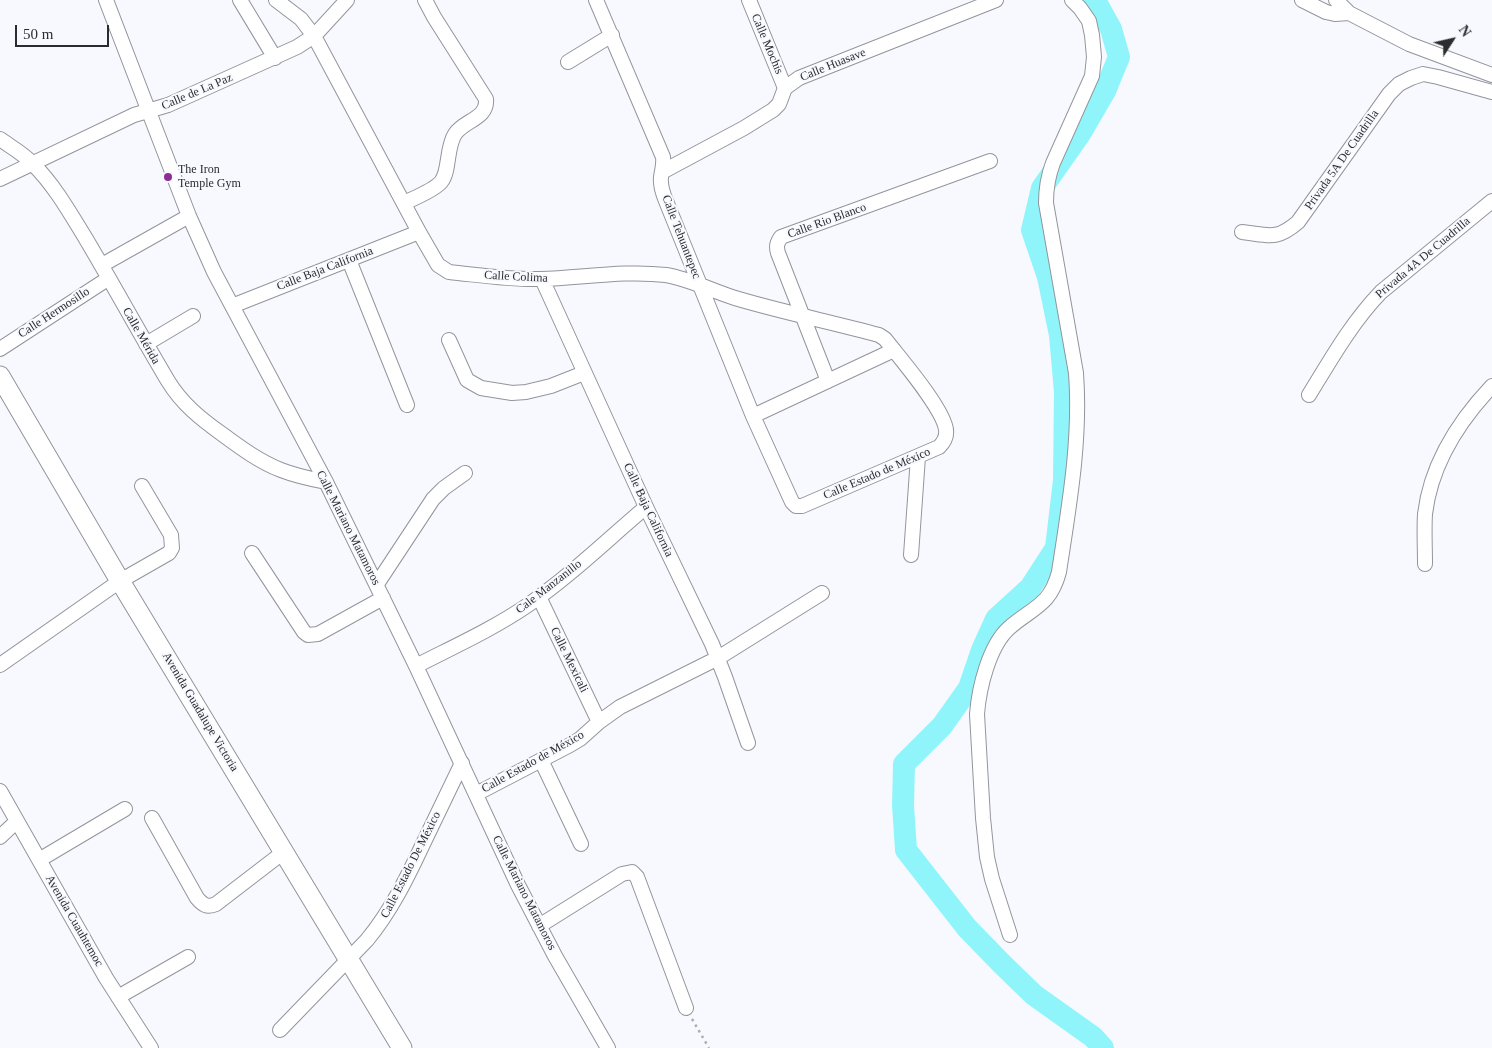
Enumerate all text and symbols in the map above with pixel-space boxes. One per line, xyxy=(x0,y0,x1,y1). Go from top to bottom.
street label: Calle Mochis xyxy=(748,12,786,76)
scale bar xyxy=(18,15,111,47)
north arrow xyxy=(1427,15,1477,65)
text: N xyxy=(1456,23,1474,40)
text: 50 m xyxy=(23,26,53,42)
street label: Calle Huasave xyxy=(798,45,868,85)
street label: Calle de La Paz xyxy=(159,71,235,113)
street label: Privada 5A De Cuadrilla xyxy=(1302,107,1382,213)
place label: The Iron Temple Gym xyxy=(178,163,241,191)
marker: The Iron Temple Gym xyxy=(162,171,174,183)
street label: Calle Tehuantepec xyxy=(658,193,704,281)
street label: Calle Rio Blanco xyxy=(786,200,868,242)
street label: Privada 4A De Cuadrilla xyxy=(1373,214,1473,302)
street label: Calle Baja California xyxy=(275,244,375,294)
street label: Calle Colima xyxy=(484,268,548,286)
street label: Calle Hermosillo xyxy=(16,285,92,341)
street label: Calle Mérida xyxy=(119,305,163,367)
street label: Calle Estado de México xyxy=(821,445,933,503)
street label: Calle Baja California xyxy=(620,461,676,559)
street label: Calle Mariano Matamoros xyxy=(313,468,383,588)
street label: Cale Manzanillo xyxy=(513,557,585,617)
street label: Calle Mexicali xyxy=(547,625,591,695)
street label: Avenida Guadalupe Victoria xyxy=(159,650,241,774)
street label: Calle Estado de México xyxy=(479,728,587,796)
street label: Calle Estado De México xyxy=(378,809,444,921)
street label: Calle Mariano Matamoros xyxy=(489,833,559,953)
street label: Avenida Cuauhtemoc xyxy=(42,873,106,969)

